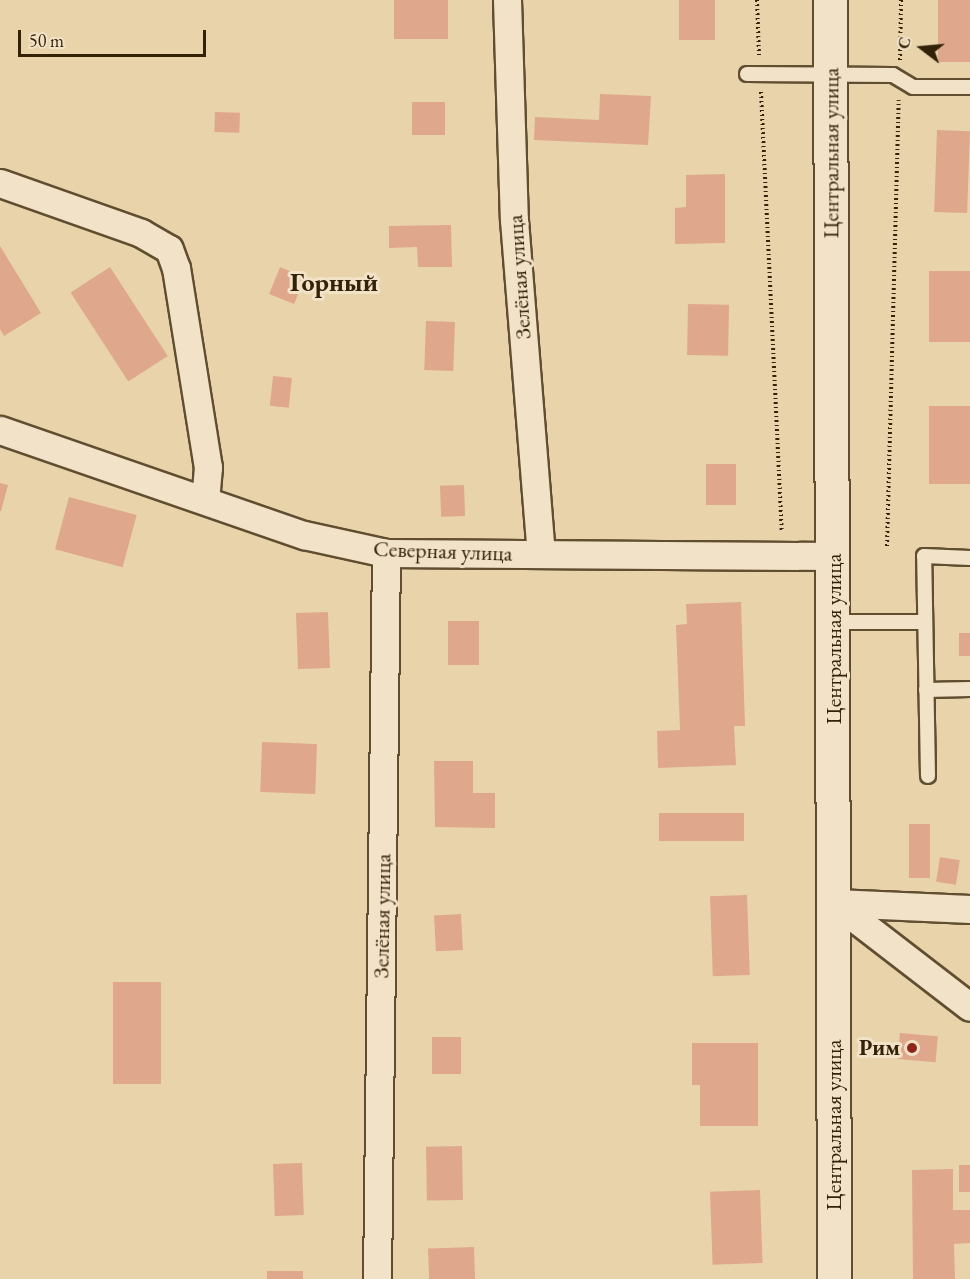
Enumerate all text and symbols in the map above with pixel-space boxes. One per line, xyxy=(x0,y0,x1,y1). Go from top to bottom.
scale bar xyxy=(21,18,208,56)
north arrow xyxy=(892,18,952,78)
text: 50 m xyxy=(29,29,64,52)
text: С xyxy=(893,35,916,51)
street label: Центральная улица xyxy=(818,68,844,238)
street label: Зелёная улица xyxy=(501,214,537,340)
district label: Горный xyxy=(290,267,378,299)
street label: Северная улица xyxy=(373,535,513,567)
street label: Центральная улица xyxy=(821,554,847,724)
street label: Зелёная улица xyxy=(368,853,396,979)
place label: Рим xyxy=(859,1035,900,1061)
street label: Центральная улица xyxy=(821,1040,847,1210)
marker: Рим xyxy=(905,1041,919,1055)

